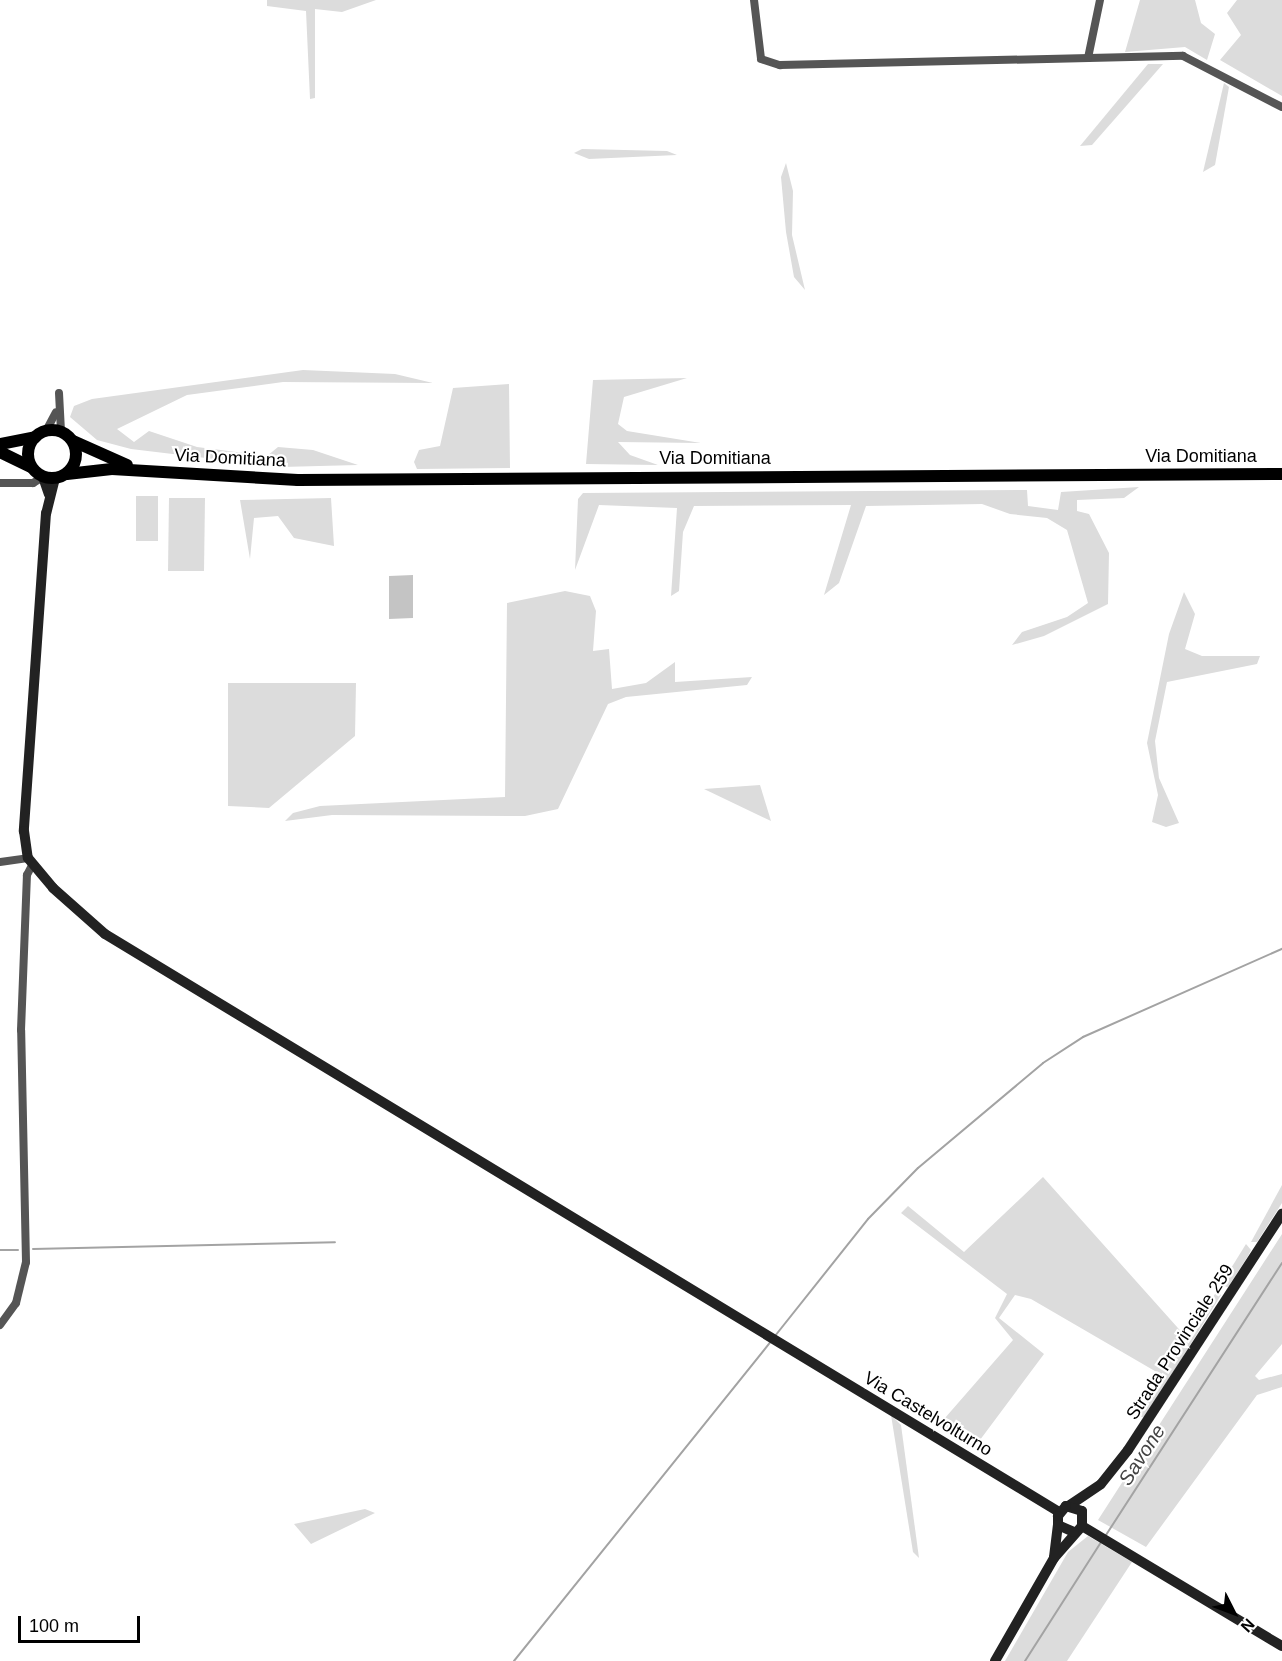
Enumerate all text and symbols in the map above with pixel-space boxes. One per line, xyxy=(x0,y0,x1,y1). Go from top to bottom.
street label: Via Domitiana xyxy=(174,444,286,472)
street label: Via Domitiana xyxy=(1145,445,1257,467)
street label: Via Domitiana xyxy=(659,447,771,469)
street label: Strada Provinciale 259 xyxy=(1122,1260,1238,1424)
street label: Via Castelvolturno xyxy=(860,1367,996,1461)
water label: Savone xyxy=(1113,1420,1171,1490)
north arrow xyxy=(1204,1583,1264,1643)
scale bar xyxy=(21,1604,142,1642)
text: N xyxy=(1238,1615,1258,1635)
text: 100 m xyxy=(29,1616,79,1636)

